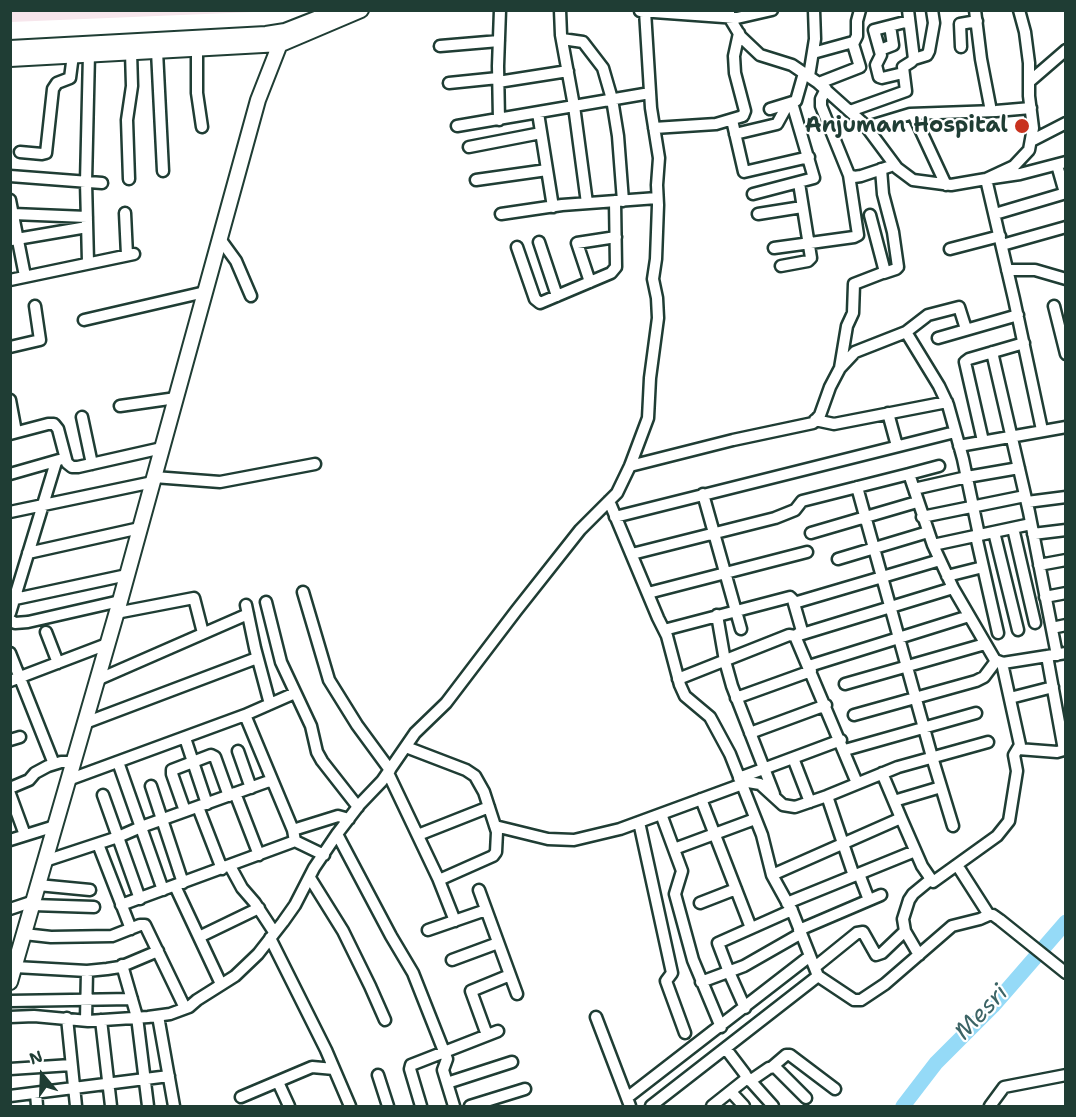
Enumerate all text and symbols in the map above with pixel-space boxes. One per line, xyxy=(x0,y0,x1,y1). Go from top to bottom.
place label: Anjuman Hospital xyxy=(805,113,1008,139)
marker: Anjuman Hospital xyxy=(1013,117,1031,135)
water label: Mesri xyxy=(949,979,1015,1047)
north arrow xyxy=(12,1045,72,1105)
text: N xyxy=(27,1046,45,1070)

